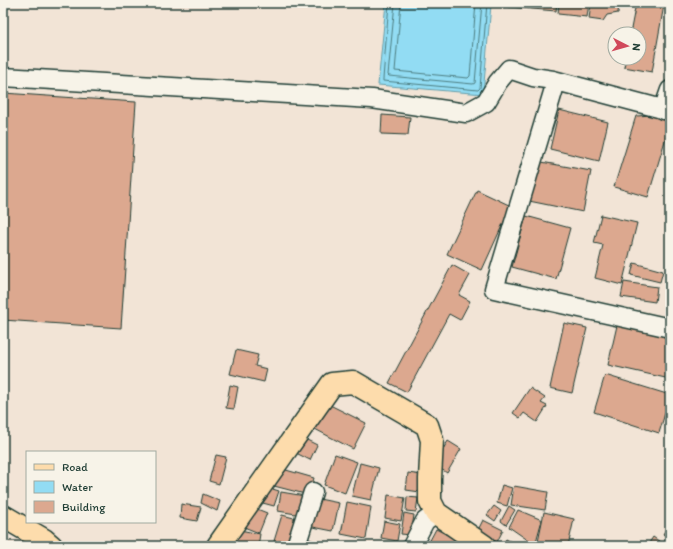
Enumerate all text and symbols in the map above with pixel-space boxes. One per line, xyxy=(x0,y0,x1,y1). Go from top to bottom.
north arrow xyxy=(607,26,647,66)
text: N xyxy=(630,43,643,51)
legend xyxy=(26,451,156,523)
text: Road xyxy=(62,460,88,474)
text: Water xyxy=(62,480,93,494)
text: Building xyxy=(62,500,106,514)

